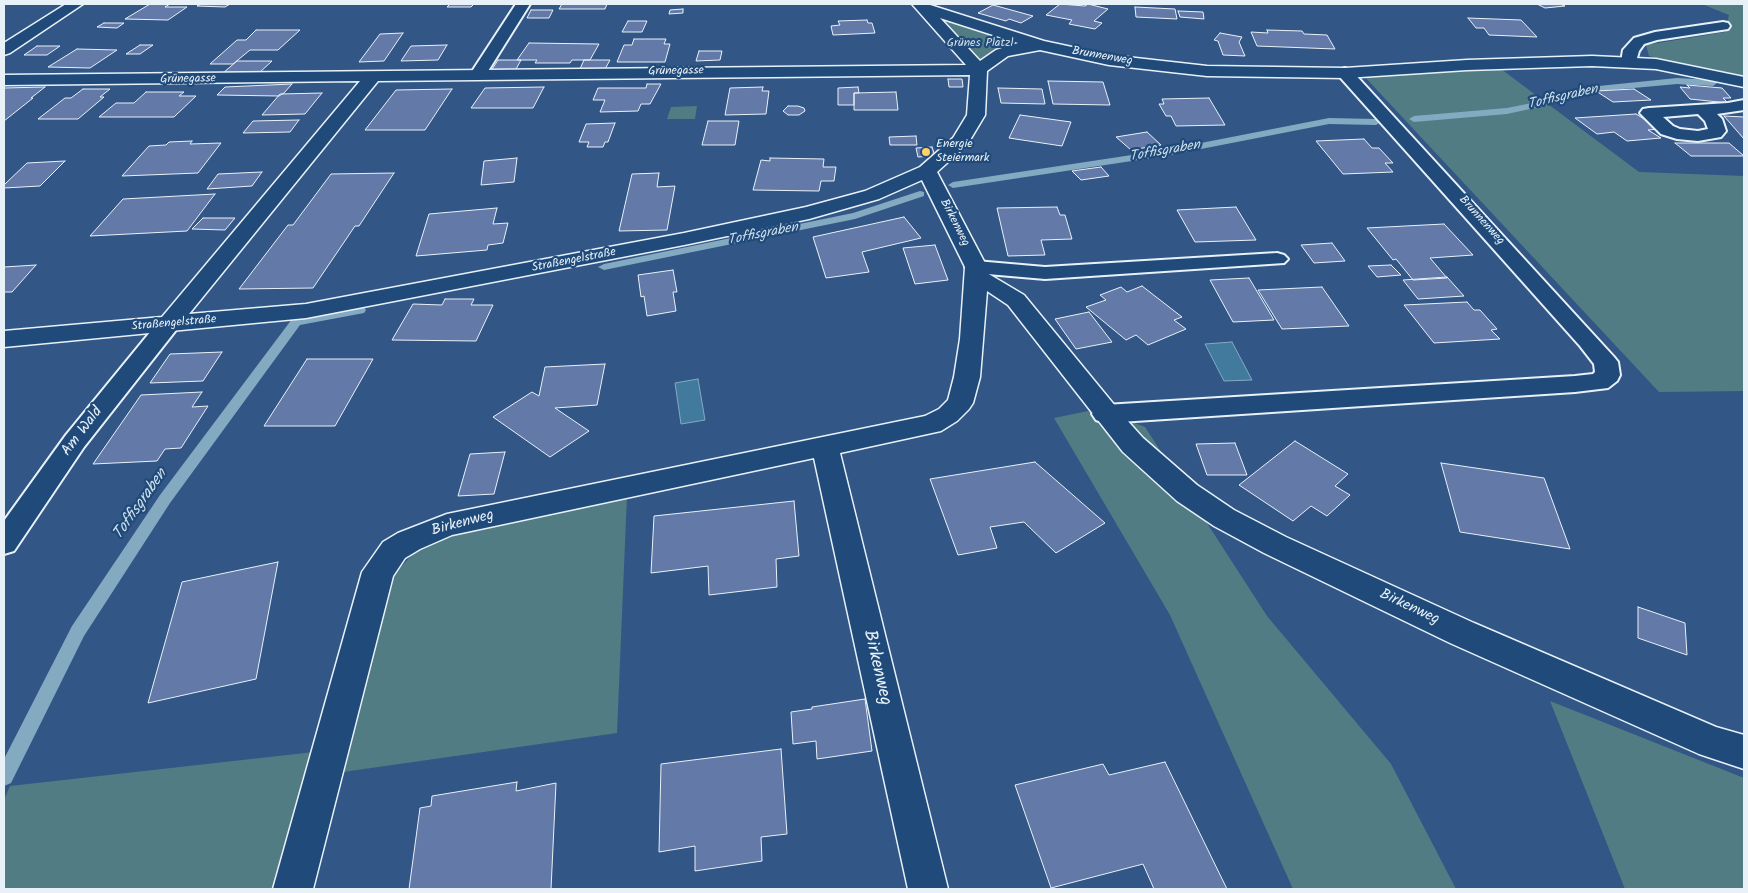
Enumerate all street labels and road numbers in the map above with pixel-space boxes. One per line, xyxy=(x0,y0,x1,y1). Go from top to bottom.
street label: Brunnenweg xyxy=(1071,45,1133,69)
street label: Grünegasse xyxy=(648,64,704,80)
street label: Grünegasse xyxy=(160,72,216,88)
street label: Brunnenweg xyxy=(1455,193,1507,249)
street label: Birkenweg xyxy=(936,197,972,249)
street label: Straßengelstraße xyxy=(531,246,617,276)
street label: Straßengelstraße xyxy=(131,313,217,335)
street label: Am Wald xyxy=(59,404,107,460)
street label: Birkenweg xyxy=(430,507,496,541)
street label: Birkenweg xyxy=(1376,586,1442,630)
street label: Birkenweg xyxy=(857,628,895,708)

